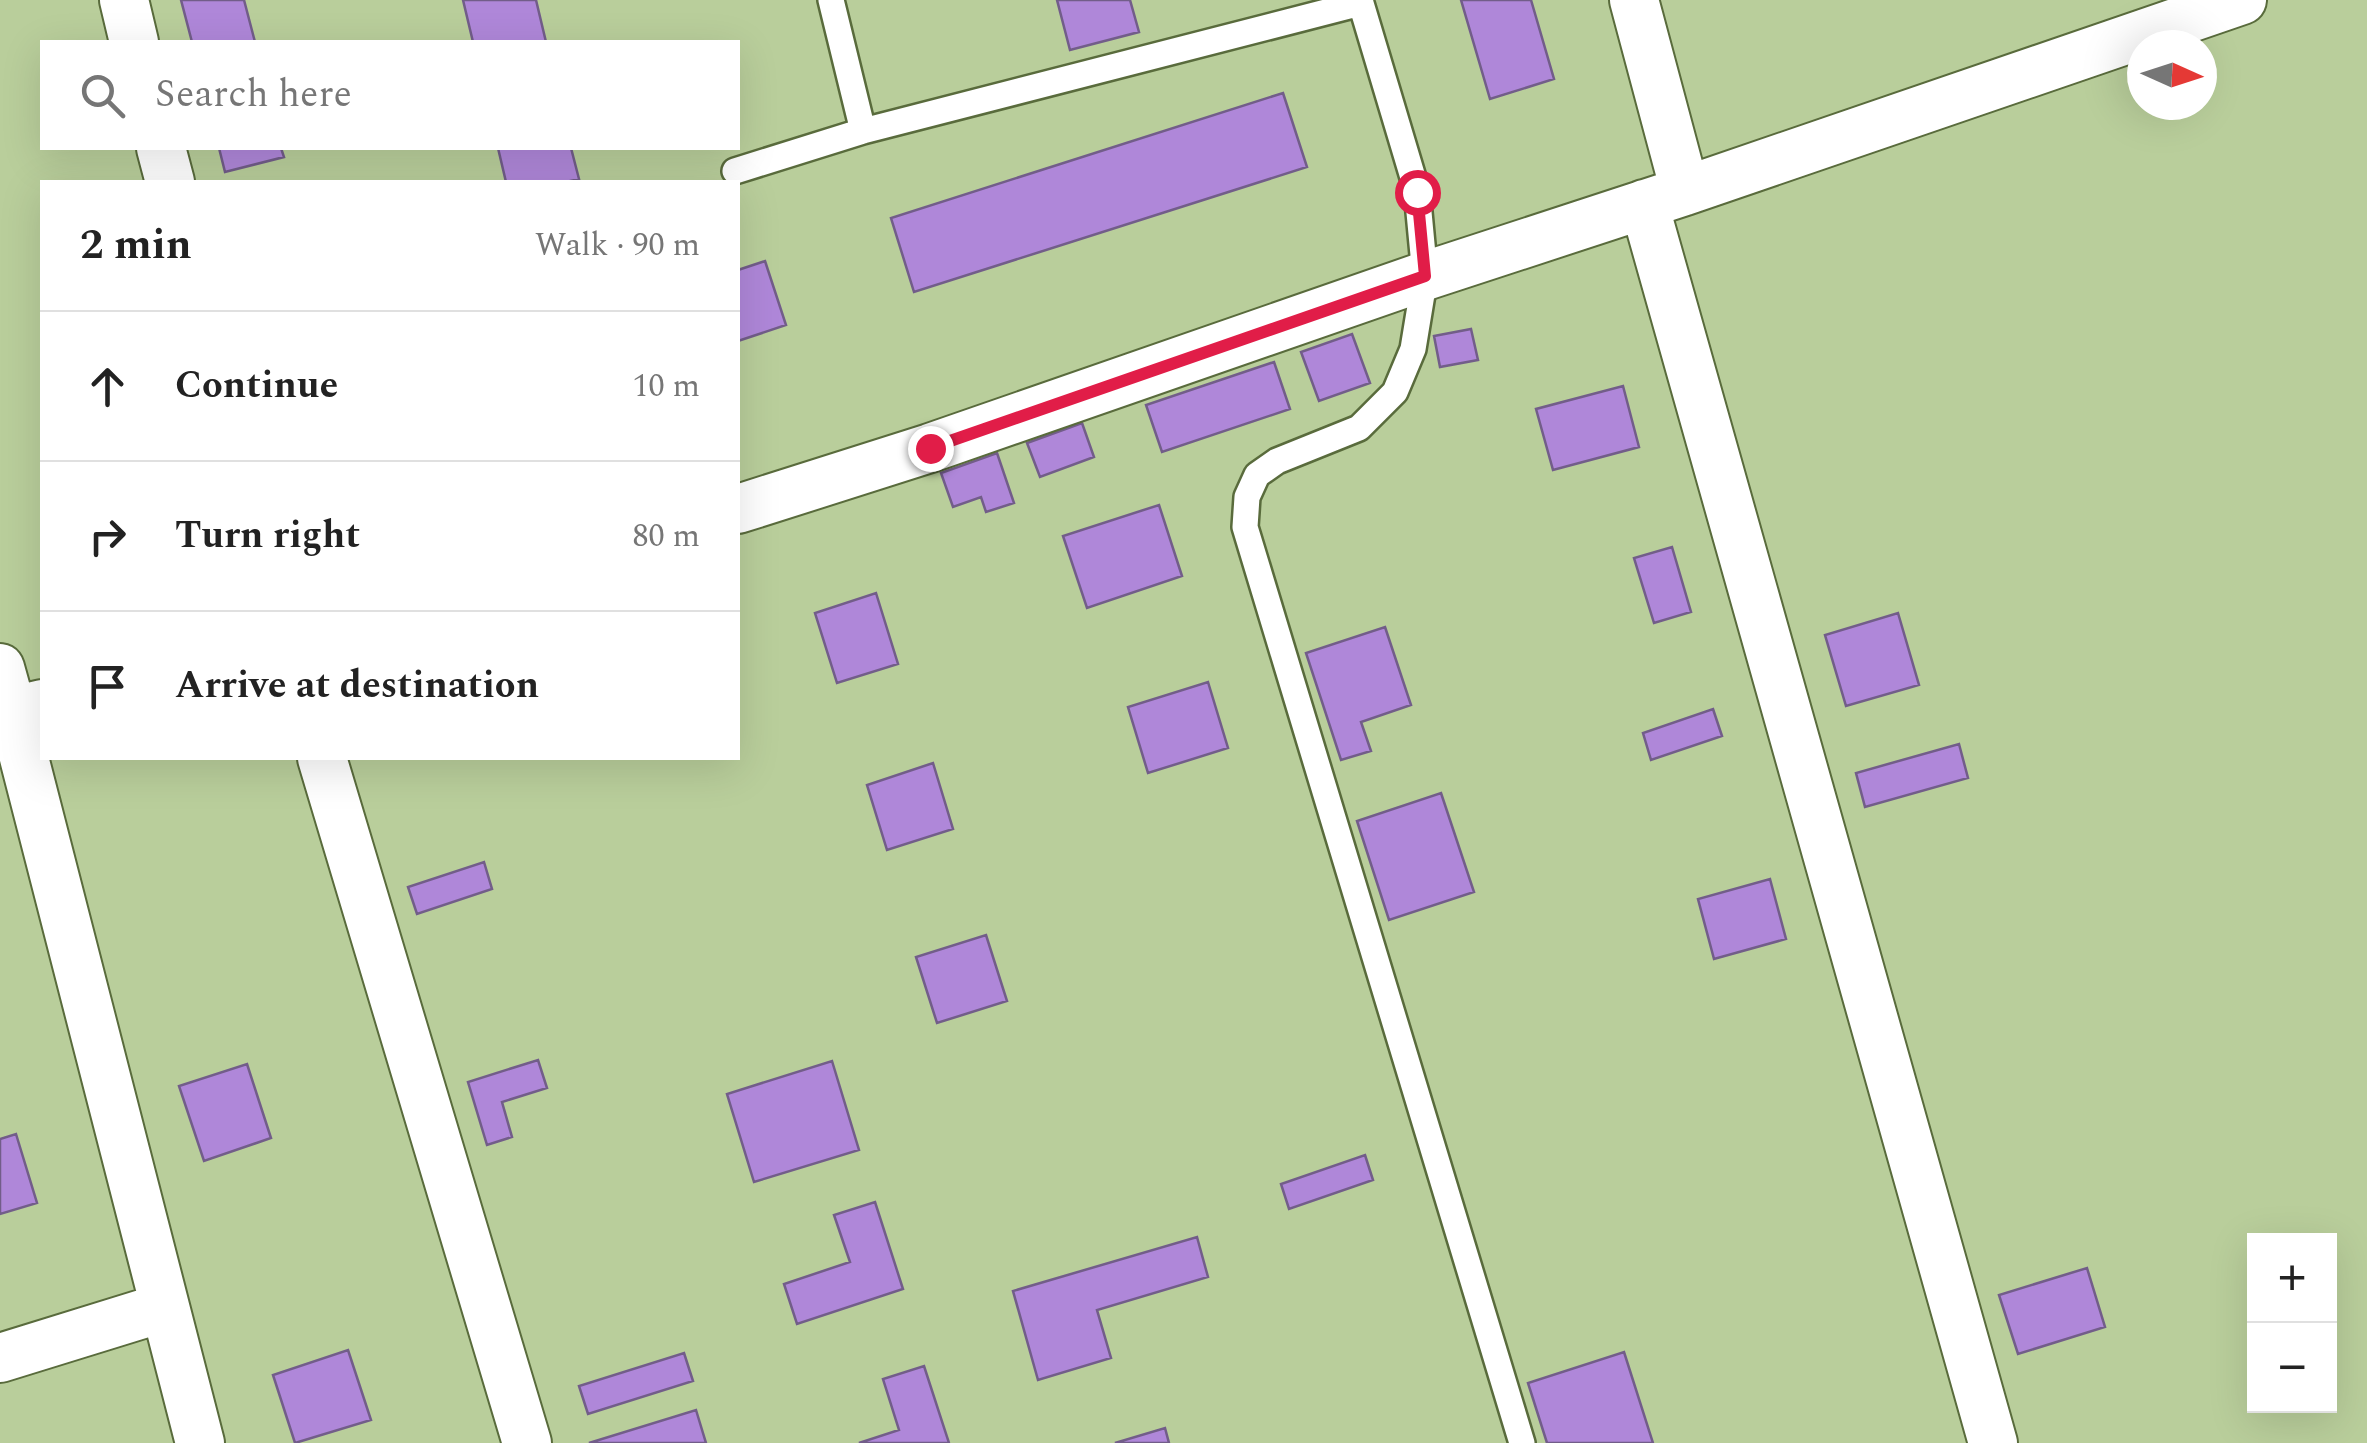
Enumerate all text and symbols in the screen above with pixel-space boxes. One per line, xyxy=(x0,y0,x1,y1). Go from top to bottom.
north arrow xyxy=(2127,30,2217,120)
search box xyxy=(40,40,740,150)
text: Search here xyxy=(155,66,352,124)
icon: search xyxy=(75,68,130,123)
route start xyxy=(1395,170,1441,216)
text: 2 min xyxy=(80,214,192,277)
text: Walk · 90 m xyxy=(535,221,700,270)
text: Continue xyxy=(175,357,338,415)
icon: ahead xyxy=(80,359,135,414)
text: 10 m xyxy=(632,362,700,411)
route end xyxy=(908,426,954,472)
text: Turn right xyxy=(175,507,360,565)
icon: right xyxy=(80,509,135,564)
text: 80 m xyxy=(632,512,700,561)
text: Arrive at destination xyxy=(175,657,539,715)
icon: arrive xyxy=(80,659,135,714)
map controls xyxy=(2247,1233,2337,1413)
button: + xyxy=(2247,1233,2337,1323)
button: − xyxy=(2247,1323,2337,1413)

